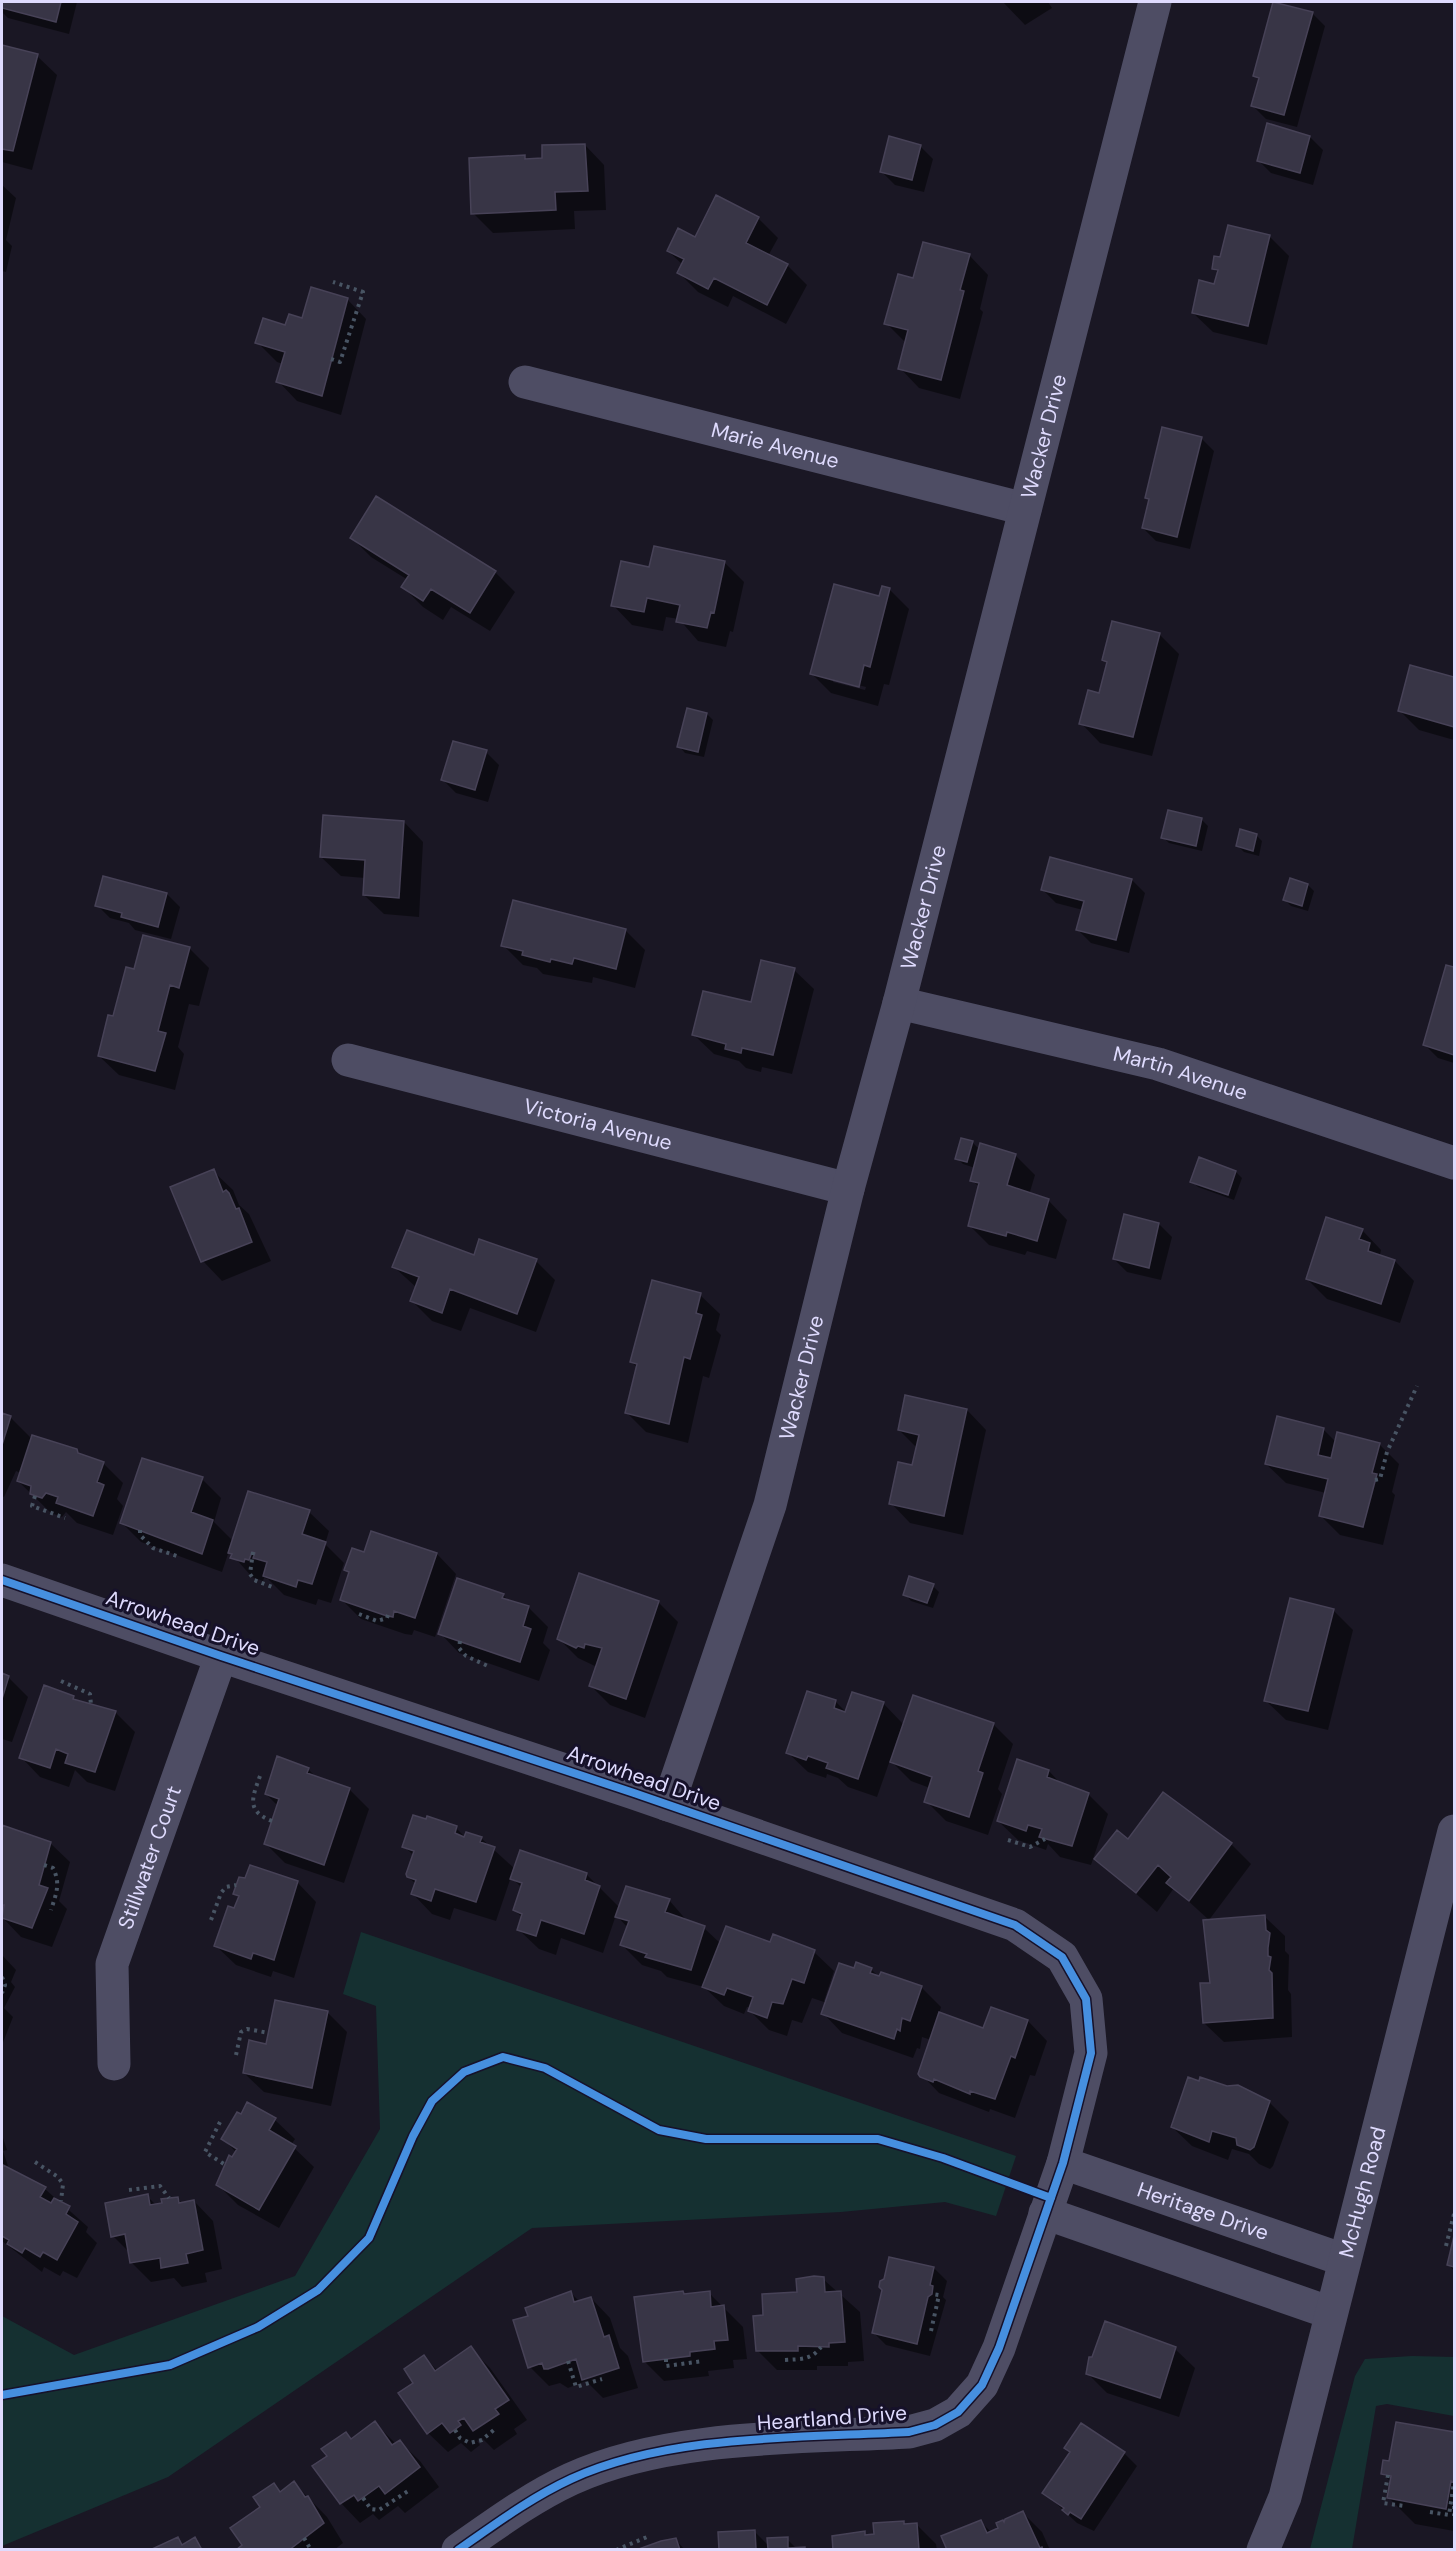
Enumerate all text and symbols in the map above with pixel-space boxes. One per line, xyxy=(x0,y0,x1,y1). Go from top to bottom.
street label: Wacker Drive xyxy=(1015,371,1073,502)
street label: Marie Avenue xyxy=(708,416,842,475)
street label: Wacker Drive xyxy=(894,842,953,973)
street label: Martin Avenue xyxy=(1110,1040,1251,1107)
street label: Victoria Avenue xyxy=(520,1092,675,1157)
street label: Wacker Drive xyxy=(773,1312,830,1443)
street label: Arrowhead Drive xyxy=(102,1584,264,1662)
street label: Arrowhead Drive xyxy=(563,1739,725,1817)
street label: Stillwater Court xyxy=(111,1782,188,1933)
street label: McHugh Road xyxy=(1332,2123,1392,2261)
street label: Heritage Drive xyxy=(1133,2176,1272,2247)
street label: Heartland Drive xyxy=(756,2399,908,2437)

